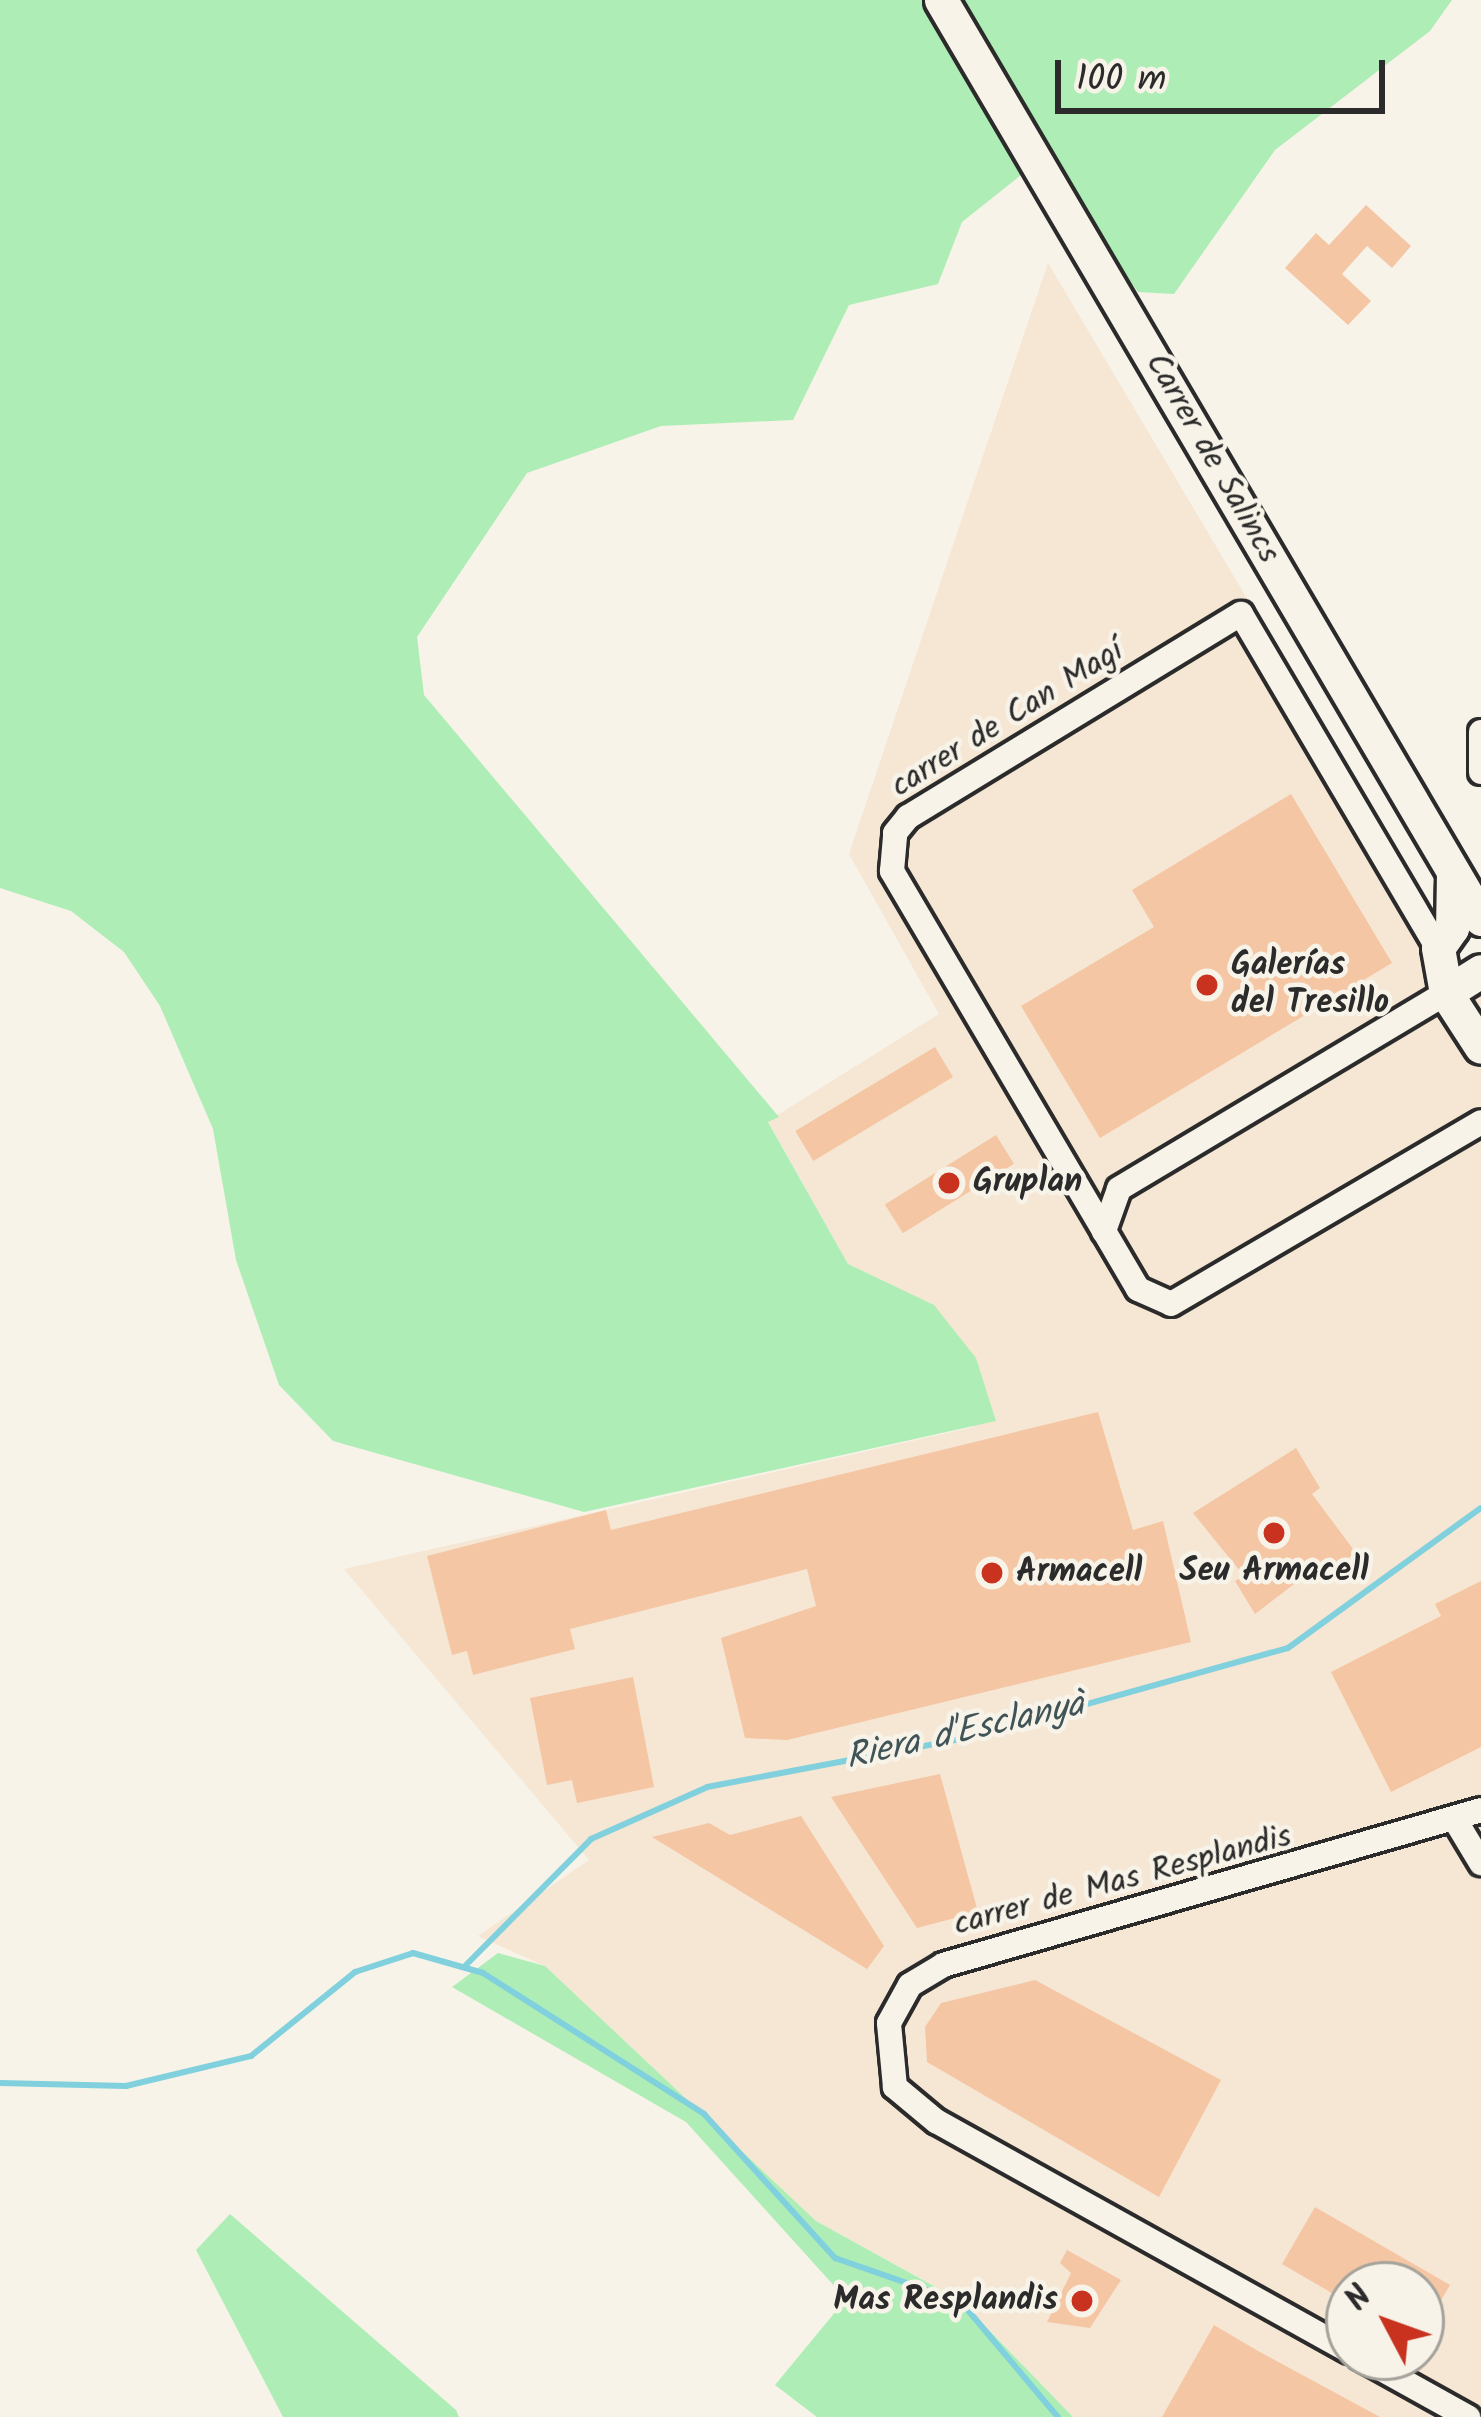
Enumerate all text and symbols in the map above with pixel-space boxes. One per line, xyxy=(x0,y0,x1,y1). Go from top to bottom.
scale bar xyxy=(1061,36,1391,110)
text: 100 m xyxy=(1076,52,1166,109)
street label: Carrer de Salincs xyxy=(1135,347,1287,571)
street label: carrer de Can Magí xyxy=(884,633,1132,807)
place label: Galerías del Tresillo xyxy=(1231,946,1389,1024)
marker: Galerías del Tresillo xyxy=(1194,972,1220,998)
place label: Gruplan xyxy=(973,1163,1082,1203)
marker: Gruplan xyxy=(936,1170,962,1196)
marker: Seu Armacell xyxy=(1261,1520,1287,1546)
place label: Seu Armacell xyxy=(1179,1552,1369,1592)
place label: Armacell xyxy=(1016,1553,1142,1593)
marker: Armacell xyxy=(979,1560,1005,1586)
water label: Riera d'Esclanyà xyxy=(842,1684,1088,1780)
street label: carrer de Mas Resplandis xyxy=(950,1818,1296,1946)
north arrow xyxy=(1325,2261,1445,2381)
text: N xyxy=(1333,2274,1387,2324)
place label: Mas Resplandis xyxy=(833,2281,1058,2321)
marker: Mas Resplandis xyxy=(1069,2288,1095,2314)

